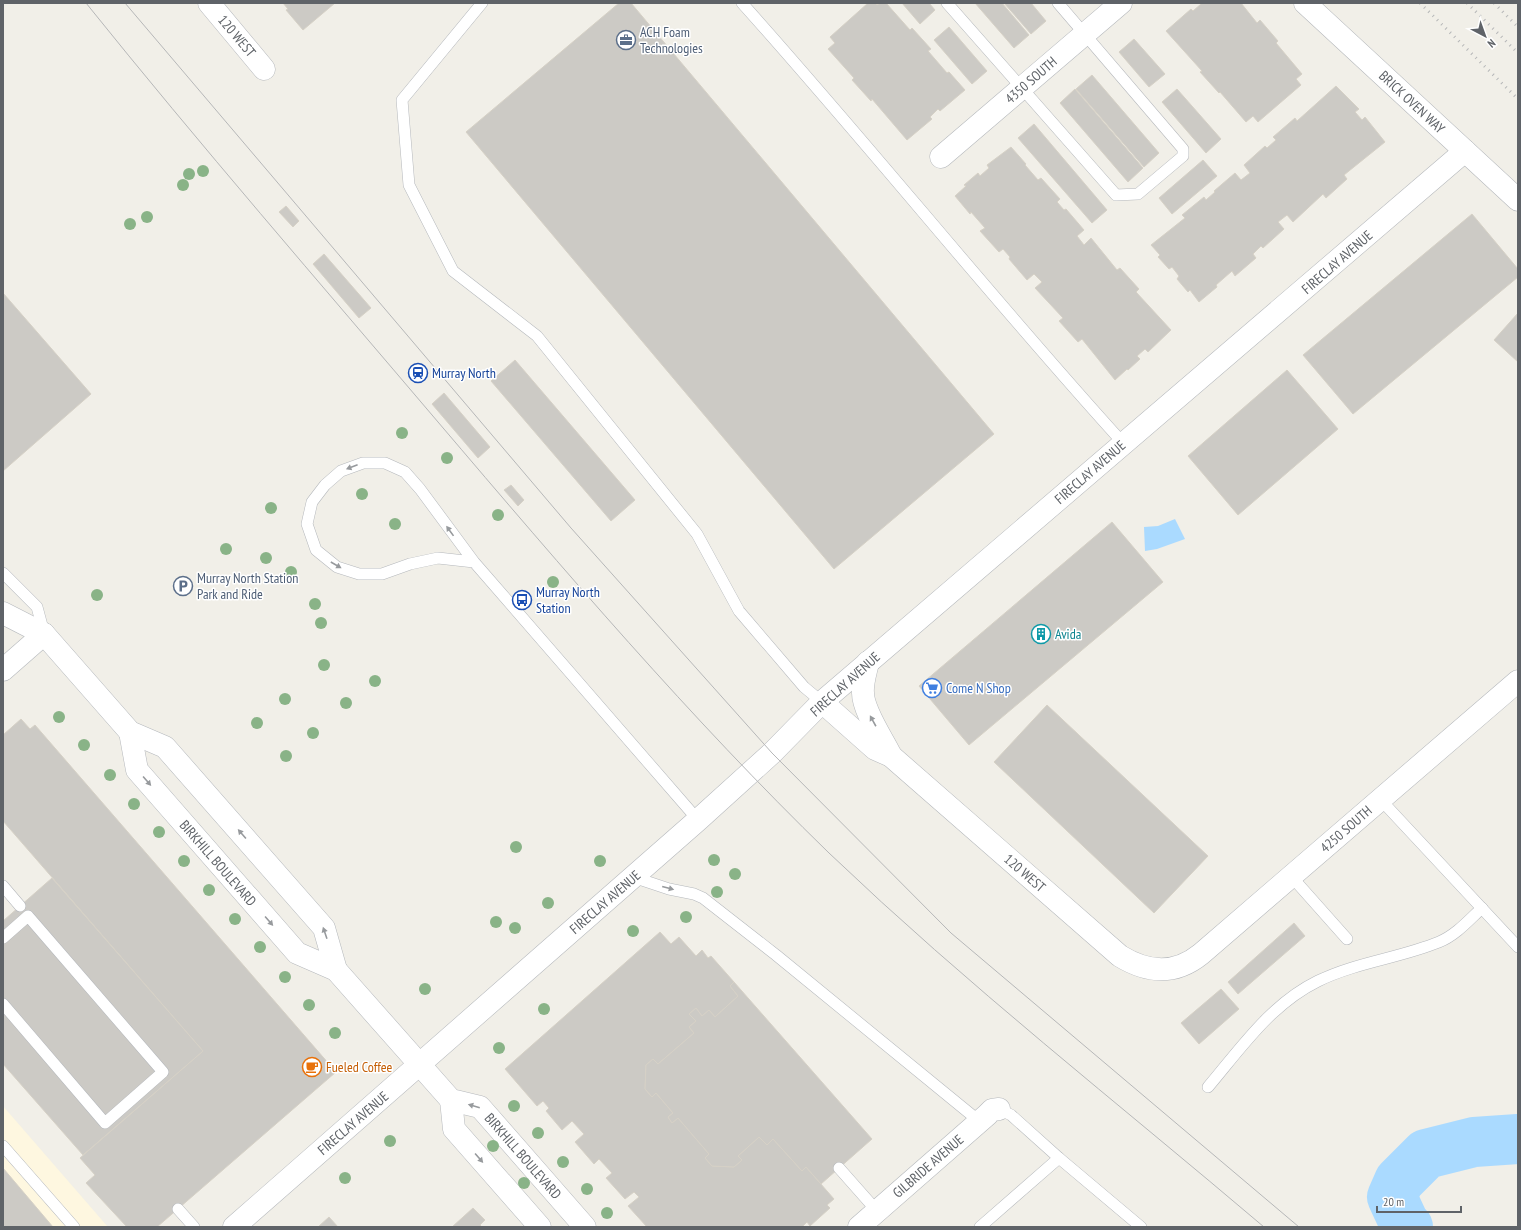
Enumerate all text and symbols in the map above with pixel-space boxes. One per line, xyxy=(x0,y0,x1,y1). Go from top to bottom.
street label: 120 WEST xyxy=(214,11,260,61)
north arrow xyxy=(1465,16,1505,56)
place label: ACH Foam Technologies xyxy=(640,23,703,57)
office icon: ACH Foam Technologies xyxy=(615,29,637,51)
text: N xyxy=(1485,36,1498,51)
street label: 4350 SOUTH xyxy=(1001,53,1061,107)
street label: BRICK OVEN WAY xyxy=(1375,67,1449,138)
street label: FIRECLAY AVENUE xyxy=(1298,226,1376,298)
station icon: Murray North xyxy=(407,362,429,384)
place label: Murray North xyxy=(432,364,496,382)
street label: FIRECLAY AVENUE xyxy=(1051,436,1129,508)
one-way arrow xyxy=(346,464,357,470)
one-way arrow xyxy=(446,525,454,536)
one-way arrow xyxy=(331,562,342,569)
place label: Murray North Station Park and Ride xyxy=(197,569,298,603)
parking icon: Murray North Station Park and Ride xyxy=(172,575,194,597)
place label: Murray North Station xyxy=(536,583,600,617)
bus stop icon: Murray North Station xyxy=(511,589,533,611)
building icon: Avida xyxy=(1030,623,1052,645)
place label: Avida xyxy=(1055,625,1081,643)
street label: FIRECLAY AVENUE xyxy=(806,648,884,720)
supermarket icon: Come N Shop xyxy=(921,677,943,699)
place label: Come N Shop xyxy=(946,679,1011,697)
one-way arrow xyxy=(869,715,876,727)
one-way arrow xyxy=(142,775,151,786)
street label: 4250 SOUTH xyxy=(1316,802,1376,856)
street label: BIRKHILL BOULEVARD xyxy=(176,816,260,910)
one-way arrow xyxy=(237,829,246,839)
street label: 120 WEST xyxy=(1000,850,1050,896)
street label: FIRECLAY AVENUE xyxy=(566,866,644,938)
one-way arrow xyxy=(662,885,674,891)
one-way arrow xyxy=(264,916,274,926)
one-way arrow xyxy=(322,927,328,939)
cafe icon: Fueled Coffee xyxy=(301,1056,323,1078)
place label: Fueled Coffee xyxy=(326,1058,392,1076)
street label: FIRECLAY AVENUE xyxy=(314,1087,392,1159)
one-way arrow xyxy=(468,1103,480,1109)
street label: BIRKHILL BOULEVARD xyxy=(481,1109,565,1203)
street label: GILBRIDE AVENUE xyxy=(889,1130,967,1202)
one-way arrow xyxy=(474,1153,484,1163)
scale bar xyxy=(1377,1188,1461,1214)
text: 20 m xyxy=(1383,1194,1404,1209)

